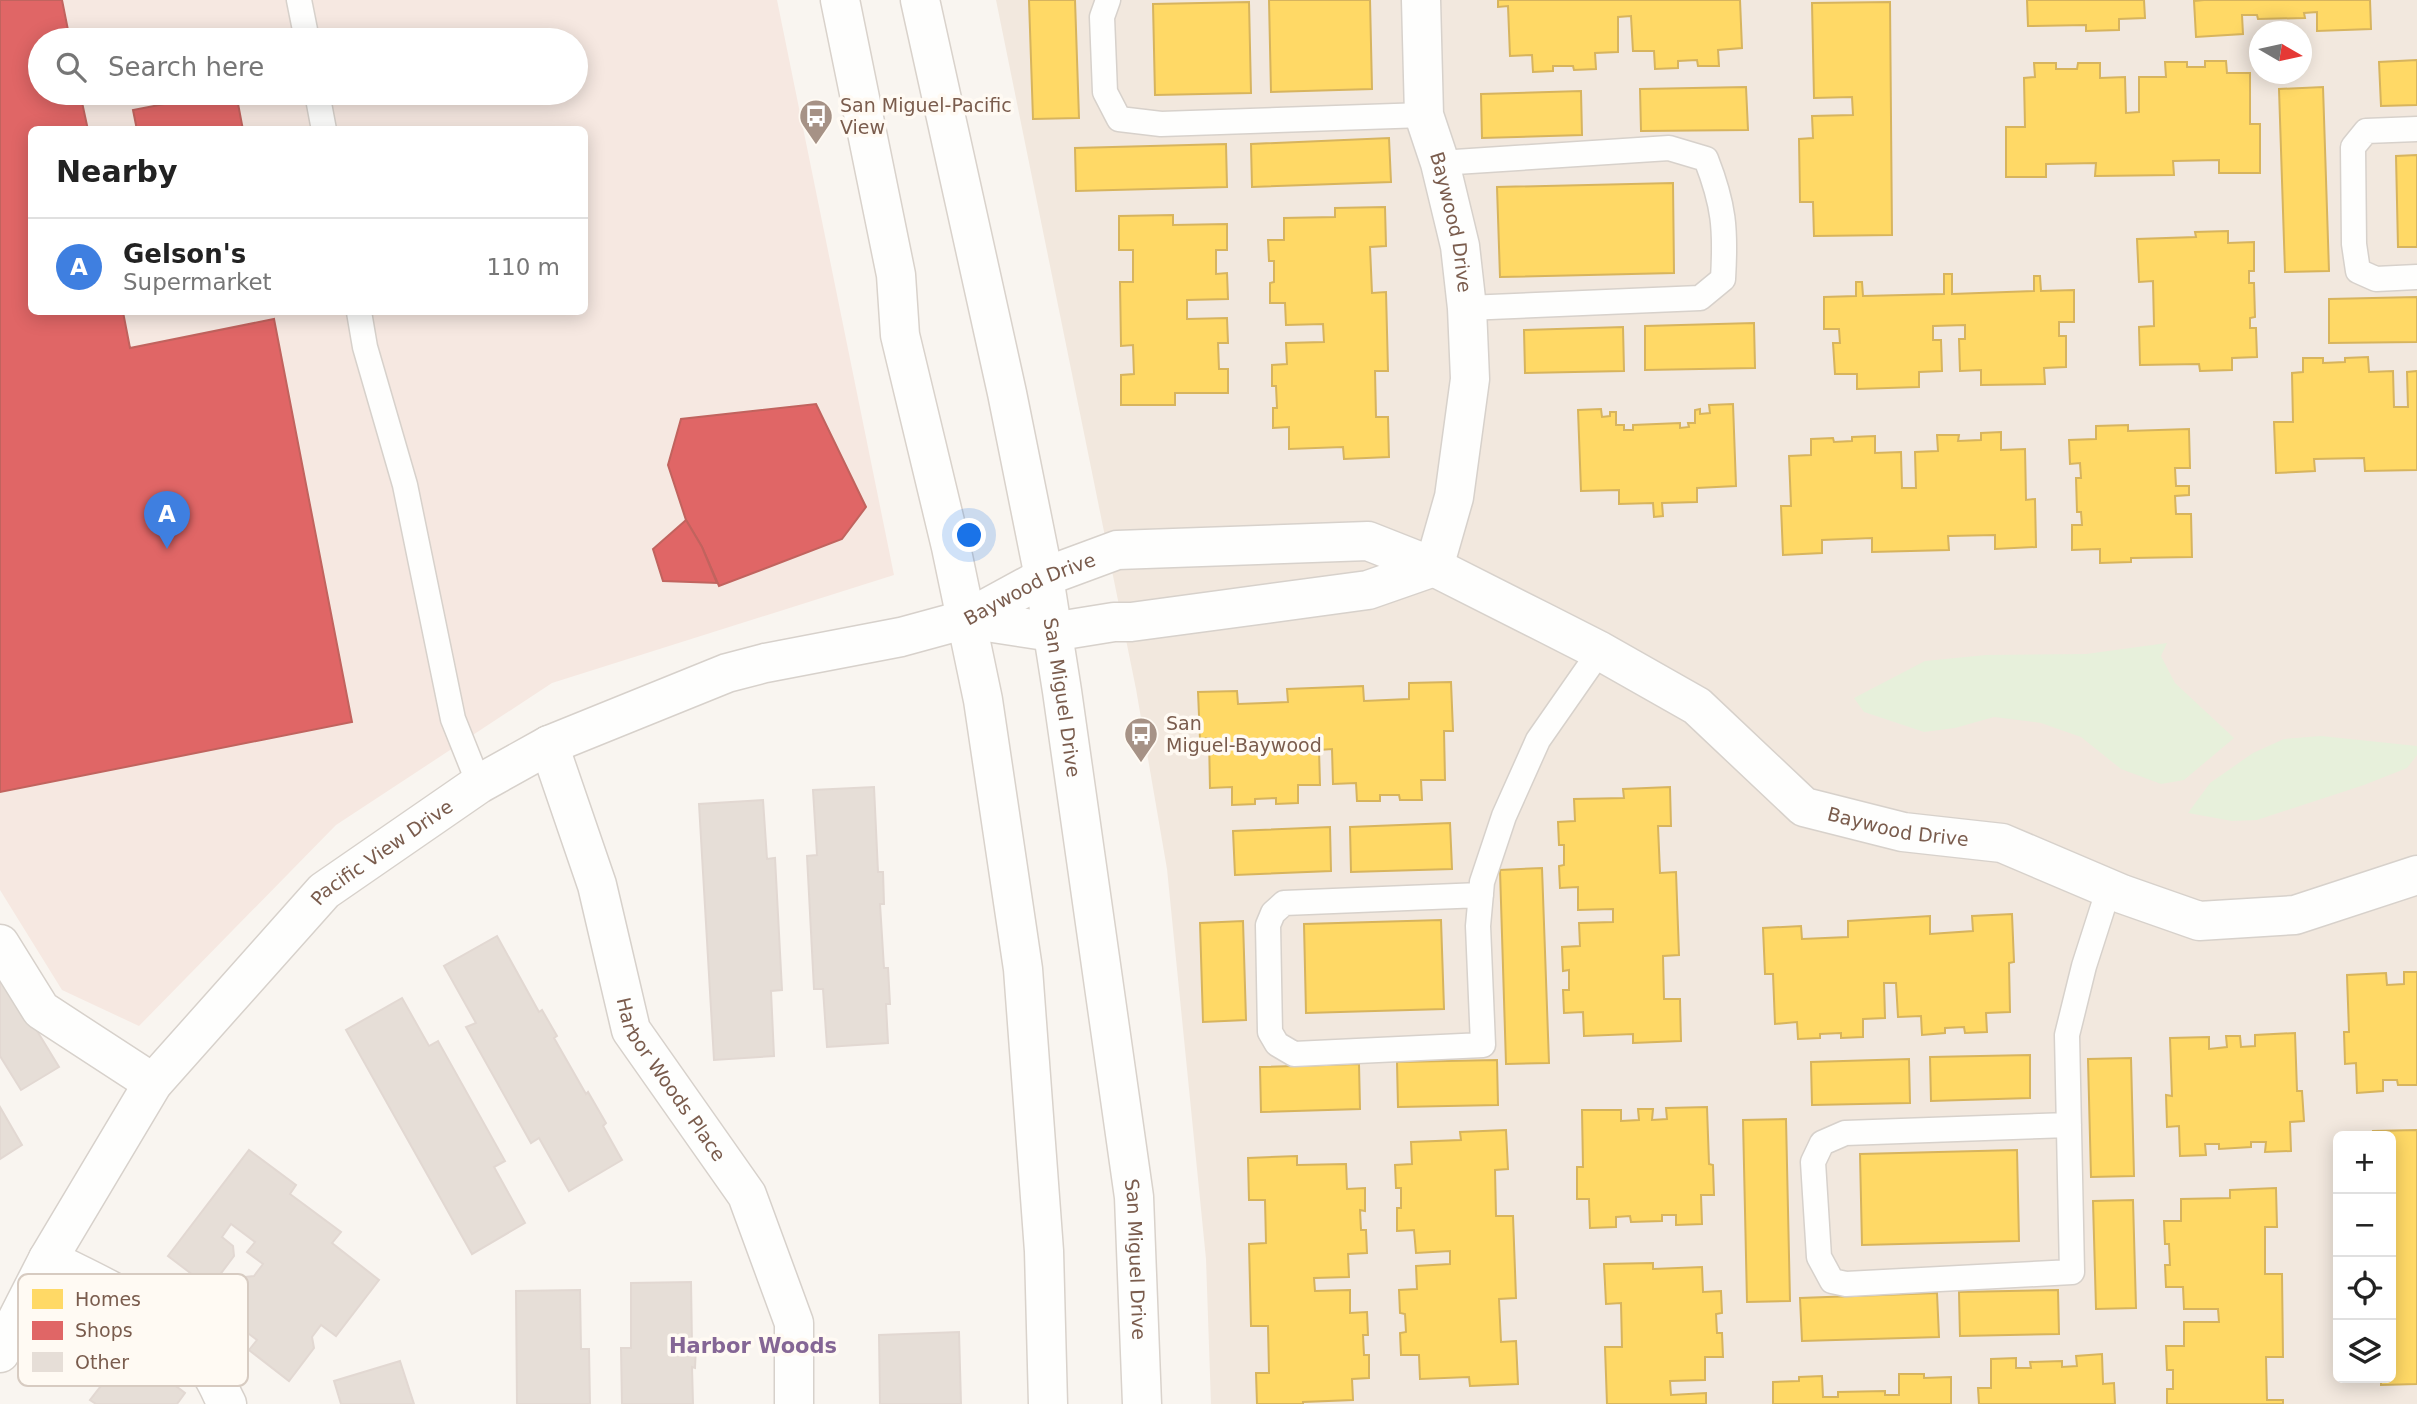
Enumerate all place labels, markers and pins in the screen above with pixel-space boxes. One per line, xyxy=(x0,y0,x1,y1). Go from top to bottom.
place label: San Miguel-Pacific View xyxy=(840,94,1012,138)
bus stop icon: San Miguel-Pacific View xyxy=(797,97,835,146)
pin: A xyxy=(144,491,190,549)
place label: San Miguel-Baywood xyxy=(1166,712,1322,756)
bus stop icon: San Miguel-Baywood xyxy=(1122,715,1160,764)

